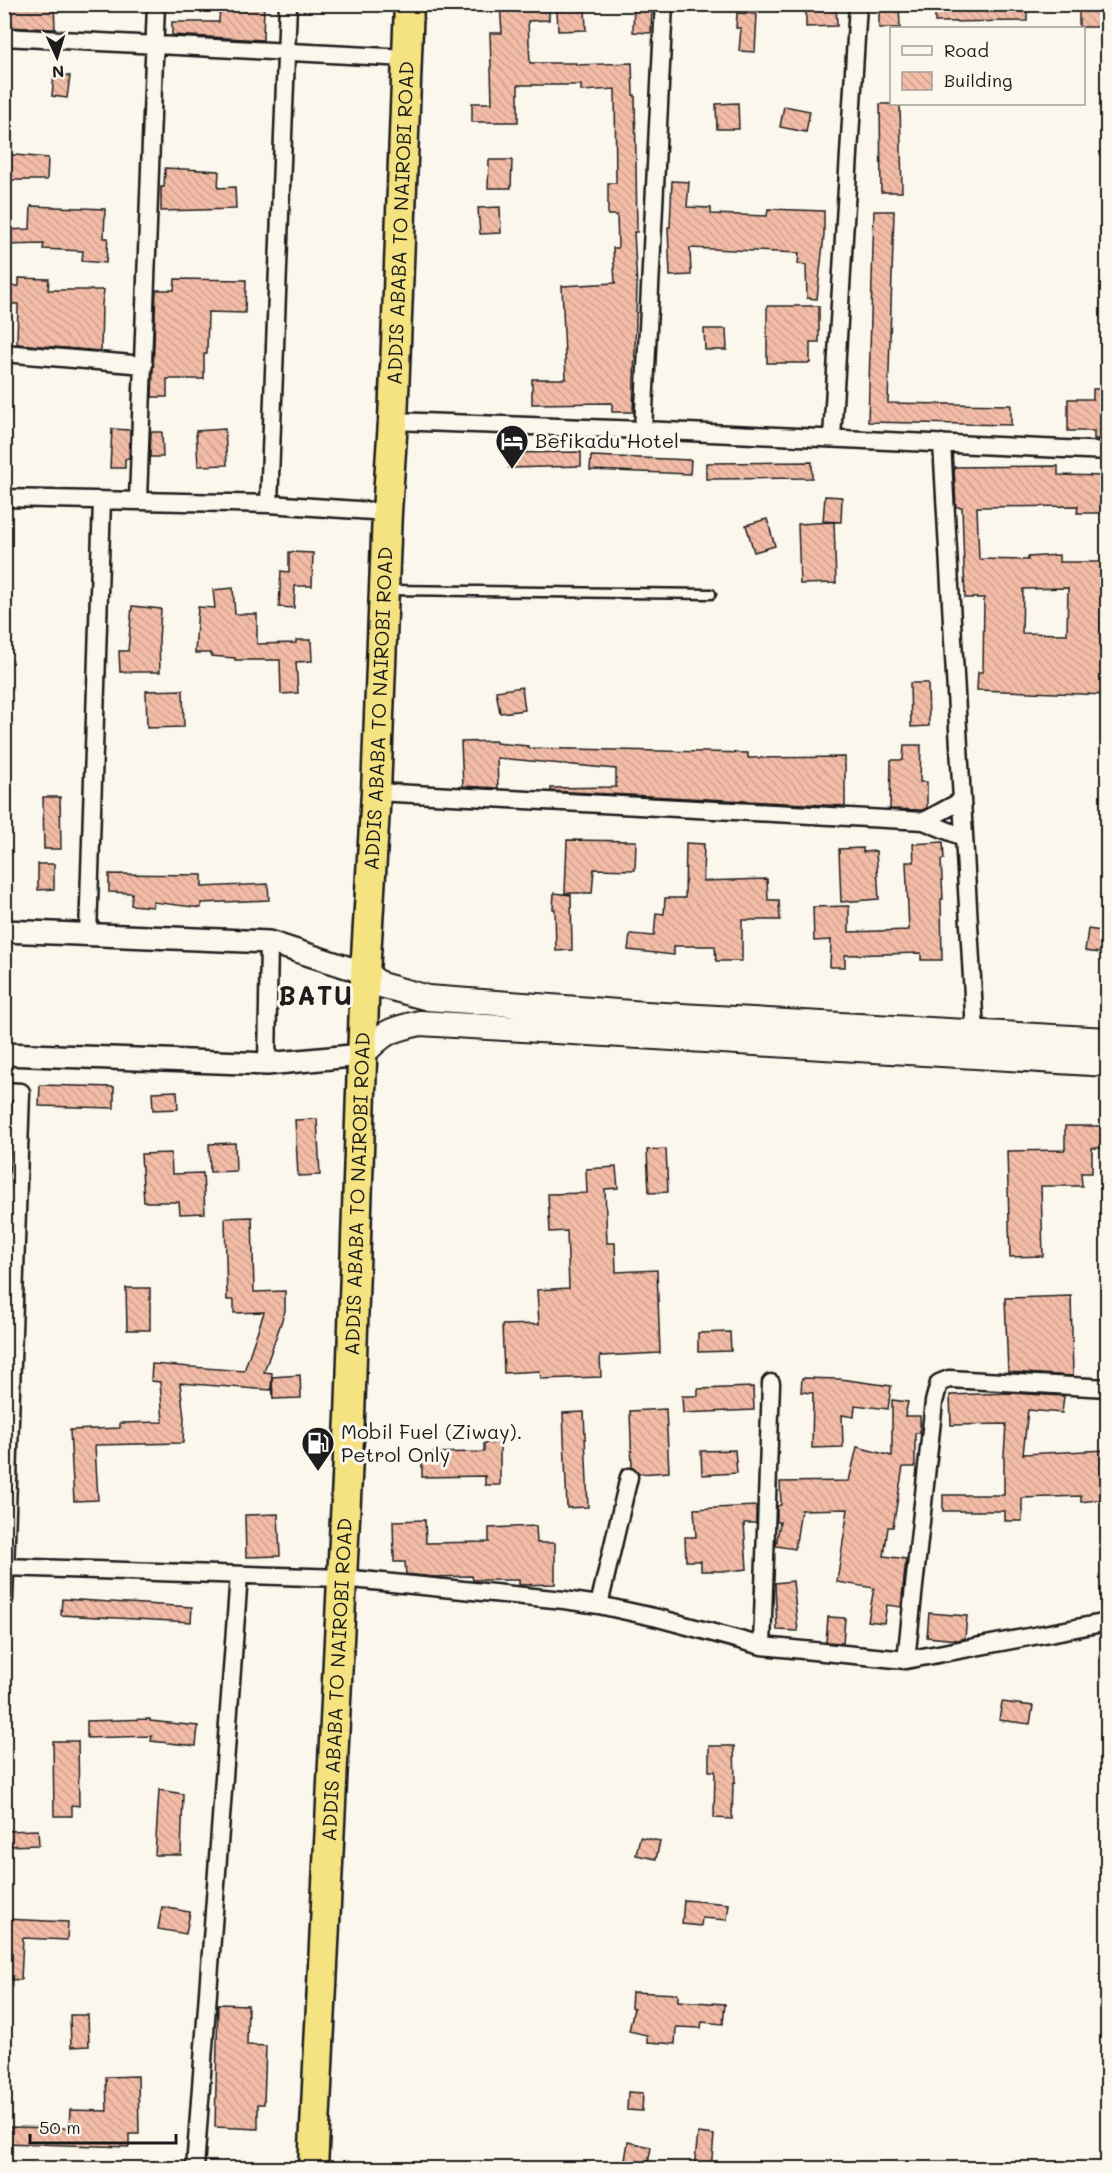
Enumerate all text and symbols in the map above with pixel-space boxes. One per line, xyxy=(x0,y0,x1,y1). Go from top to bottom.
north arrow xyxy=(27,27,87,87)
legend xyxy=(890,27,1085,105)
text: Road xyxy=(944,38,989,62)
street label: ADDIS ABABA TO NAIROBI ROAD xyxy=(380,61,419,385)
text: N xyxy=(51,62,65,83)
text: Building xyxy=(944,68,1012,92)
hotel icon: Befikadu Hotel xyxy=(494,423,530,470)
place label: Befikadu Hotel xyxy=(535,427,679,453)
street label: ADDIS ABABA TO NAIROBI ROAD xyxy=(357,546,398,871)
district label: BATU xyxy=(278,978,354,1012)
street label: ADDIS ABABA TO NAIROBI ROAD xyxy=(338,1032,375,1356)
place label: Mobil Fuel (Ziway). Petrol Only xyxy=(341,1418,523,1467)
fuel station icon: Mobil Fuel (Ziway). Petrol Only xyxy=(300,1425,336,1472)
street label: ADDIS ABABA TO NAIROBI ROAD xyxy=(315,1517,357,1842)
scale bar xyxy=(30,2107,176,2145)
text: 50 m xyxy=(39,2115,81,2139)

